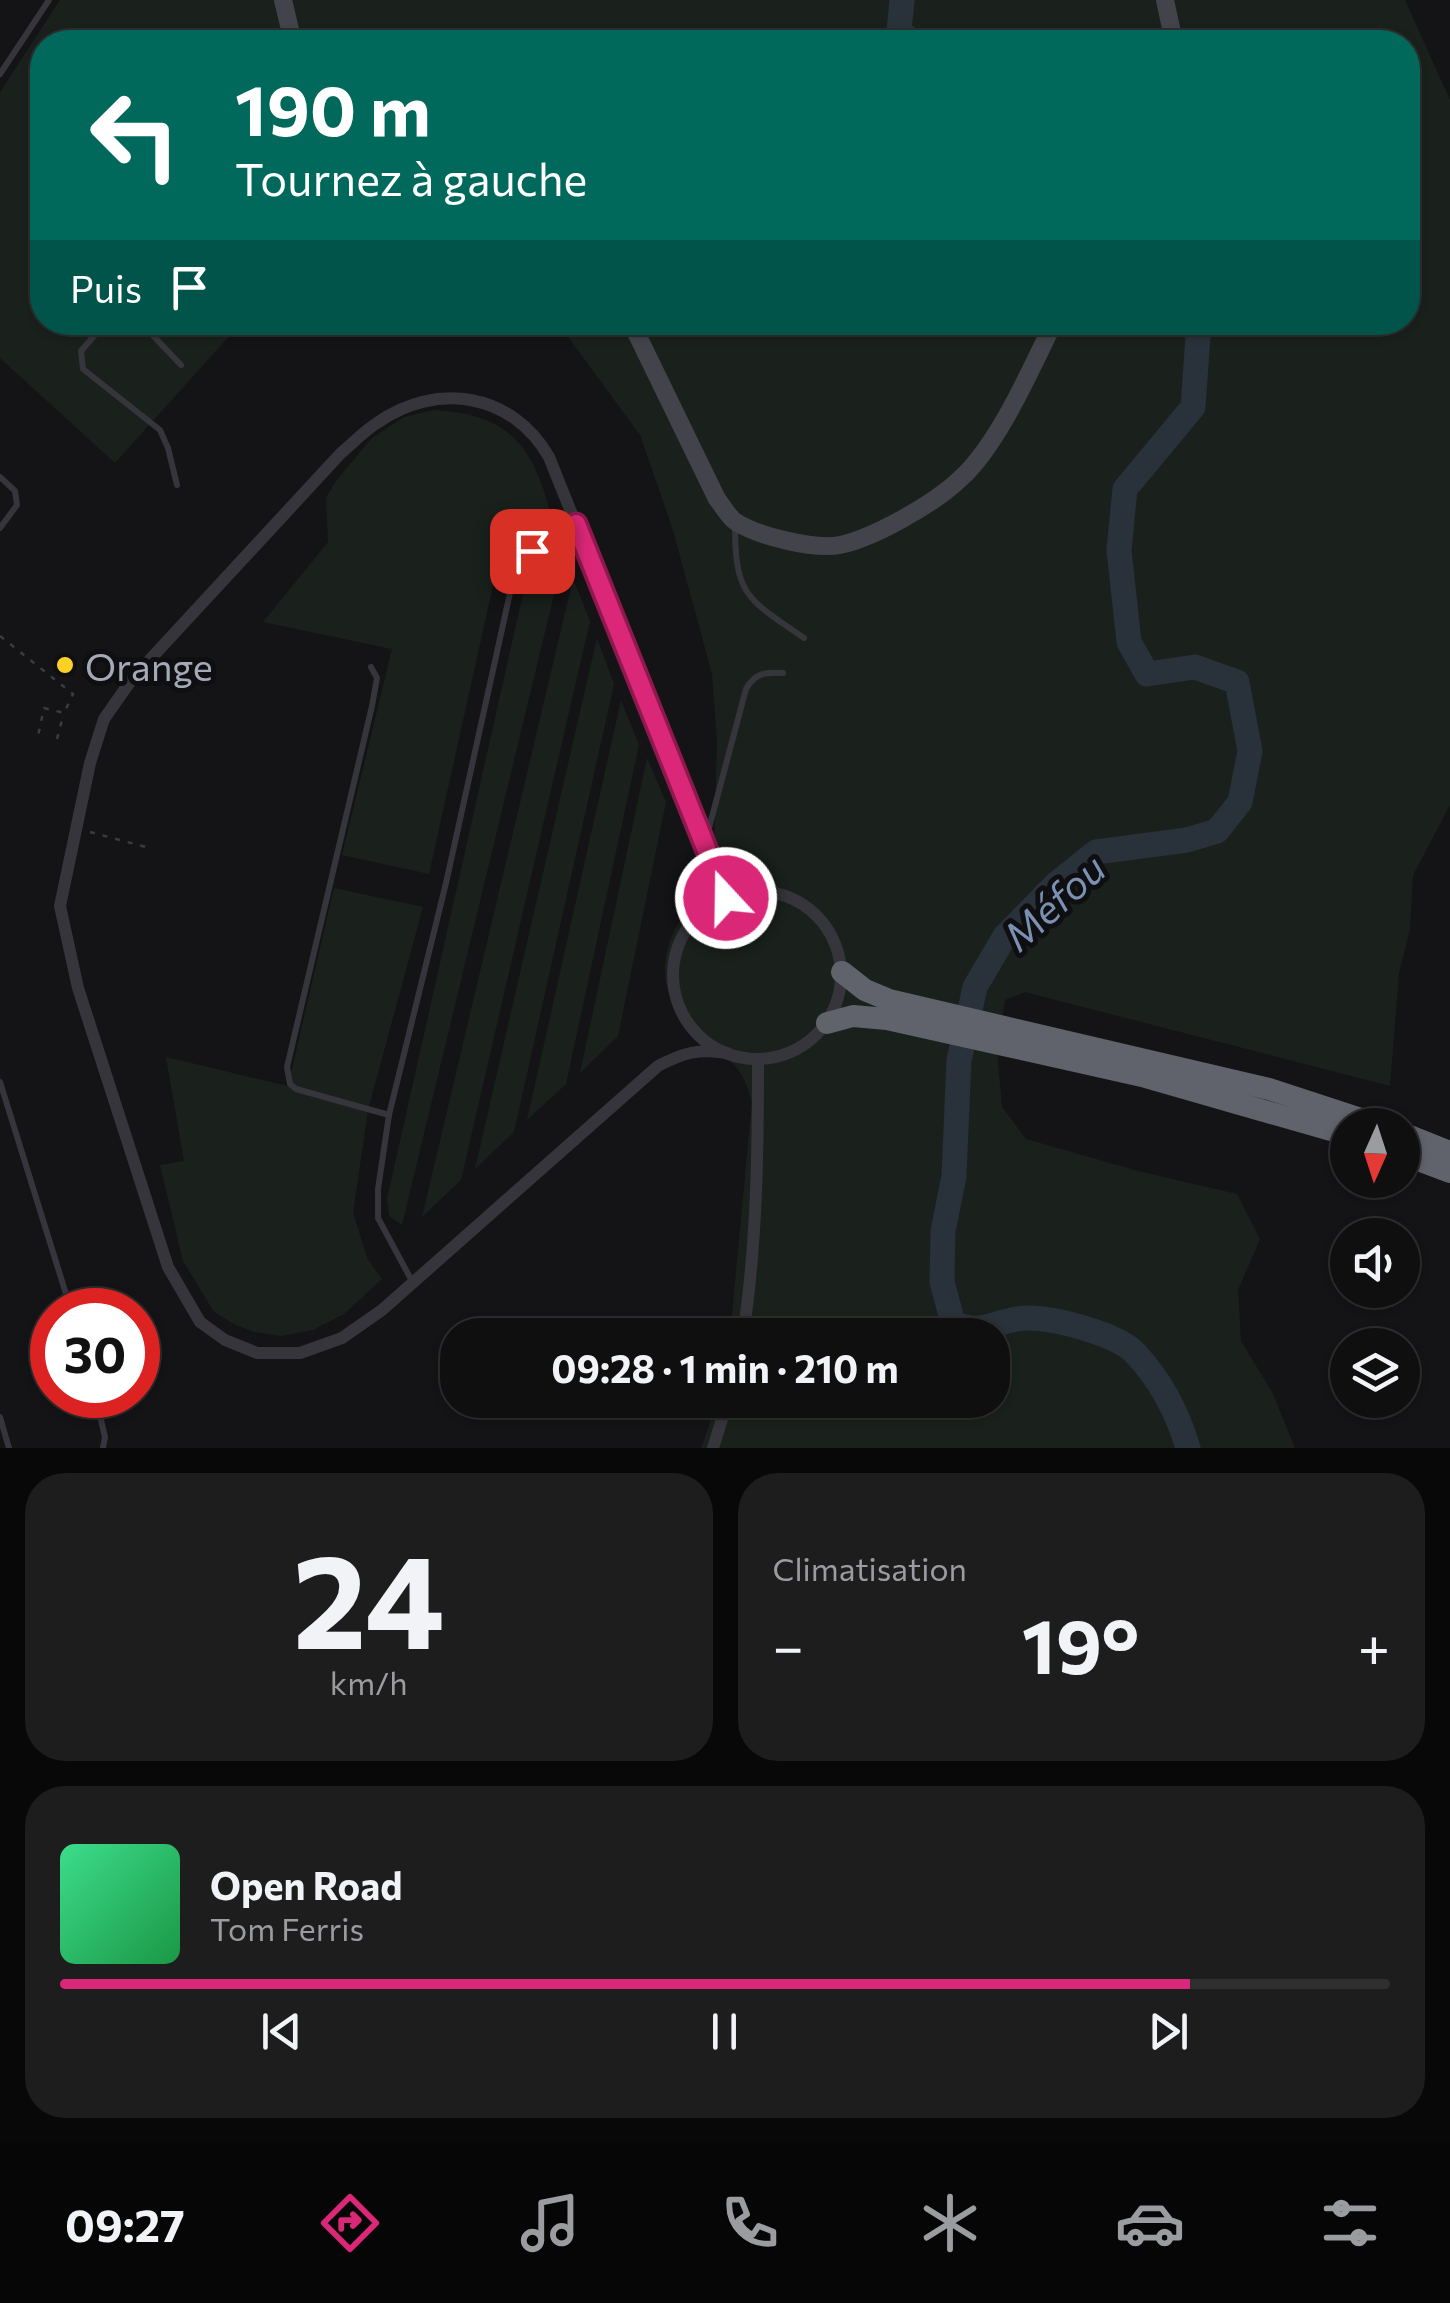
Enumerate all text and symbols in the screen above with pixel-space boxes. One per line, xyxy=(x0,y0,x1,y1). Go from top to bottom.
text: 190 m xyxy=(235,65,431,150)
icon: left xyxy=(70,70,200,200)
text: Tournez à gauche xyxy=(235,150,587,205)
icon: arrive xyxy=(162,260,217,315)
text: Puis xyxy=(70,264,142,311)
pin xyxy=(490,509,575,594)
icon: arrive xyxy=(505,524,560,579)
place label: Orange xyxy=(85,642,213,689)
marker: Orange xyxy=(54,654,76,676)
water label: Méfou xyxy=(992,843,1114,959)
position arrow xyxy=(674,846,778,950)
north arrow xyxy=(1330,1108,1420,1198)
map controls xyxy=(1330,1108,1420,1418)
button: sound xyxy=(1330,1218,1420,1308)
speed limit sign: 30 xyxy=(30,1288,160,1418)
button: layers xyxy=(1330,1328,1420,1418)
text: 09:28 · 1 min · 210 m xyxy=(551,1344,899,1391)
text: 24 xyxy=(293,1517,445,1676)
text: Climatisation xyxy=(773,1548,967,1588)
text: 19° xyxy=(1022,1598,1140,1689)
text: − xyxy=(773,1611,804,1678)
text: + xyxy=(1358,1611,1390,1678)
text: km/h xyxy=(330,1662,408,1702)
text: Open Road xyxy=(210,1861,403,1908)
text: Tom Ferris xyxy=(210,1908,364,1948)
icon: previous xyxy=(254,2004,309,2059)
icon: pause xyxy=(697,2004,752,2059)
icon: next xyxy=(1141,2004,1196,2059)
icon: directions xyxy=(315,2188,385,2258)
icon: music xyxy=(515,2188,585,2258)
icon: phone xyxy=(715,2188,785,2258)
icon: climate xyxy=(915,2188,985,2258)
icon: car xyxy=(1115,2188,1185,2258)
icon: filters xyxy=(1315,2188,1385,2258)
text: 09:27 xyxy=(65,2196,185,2251)

